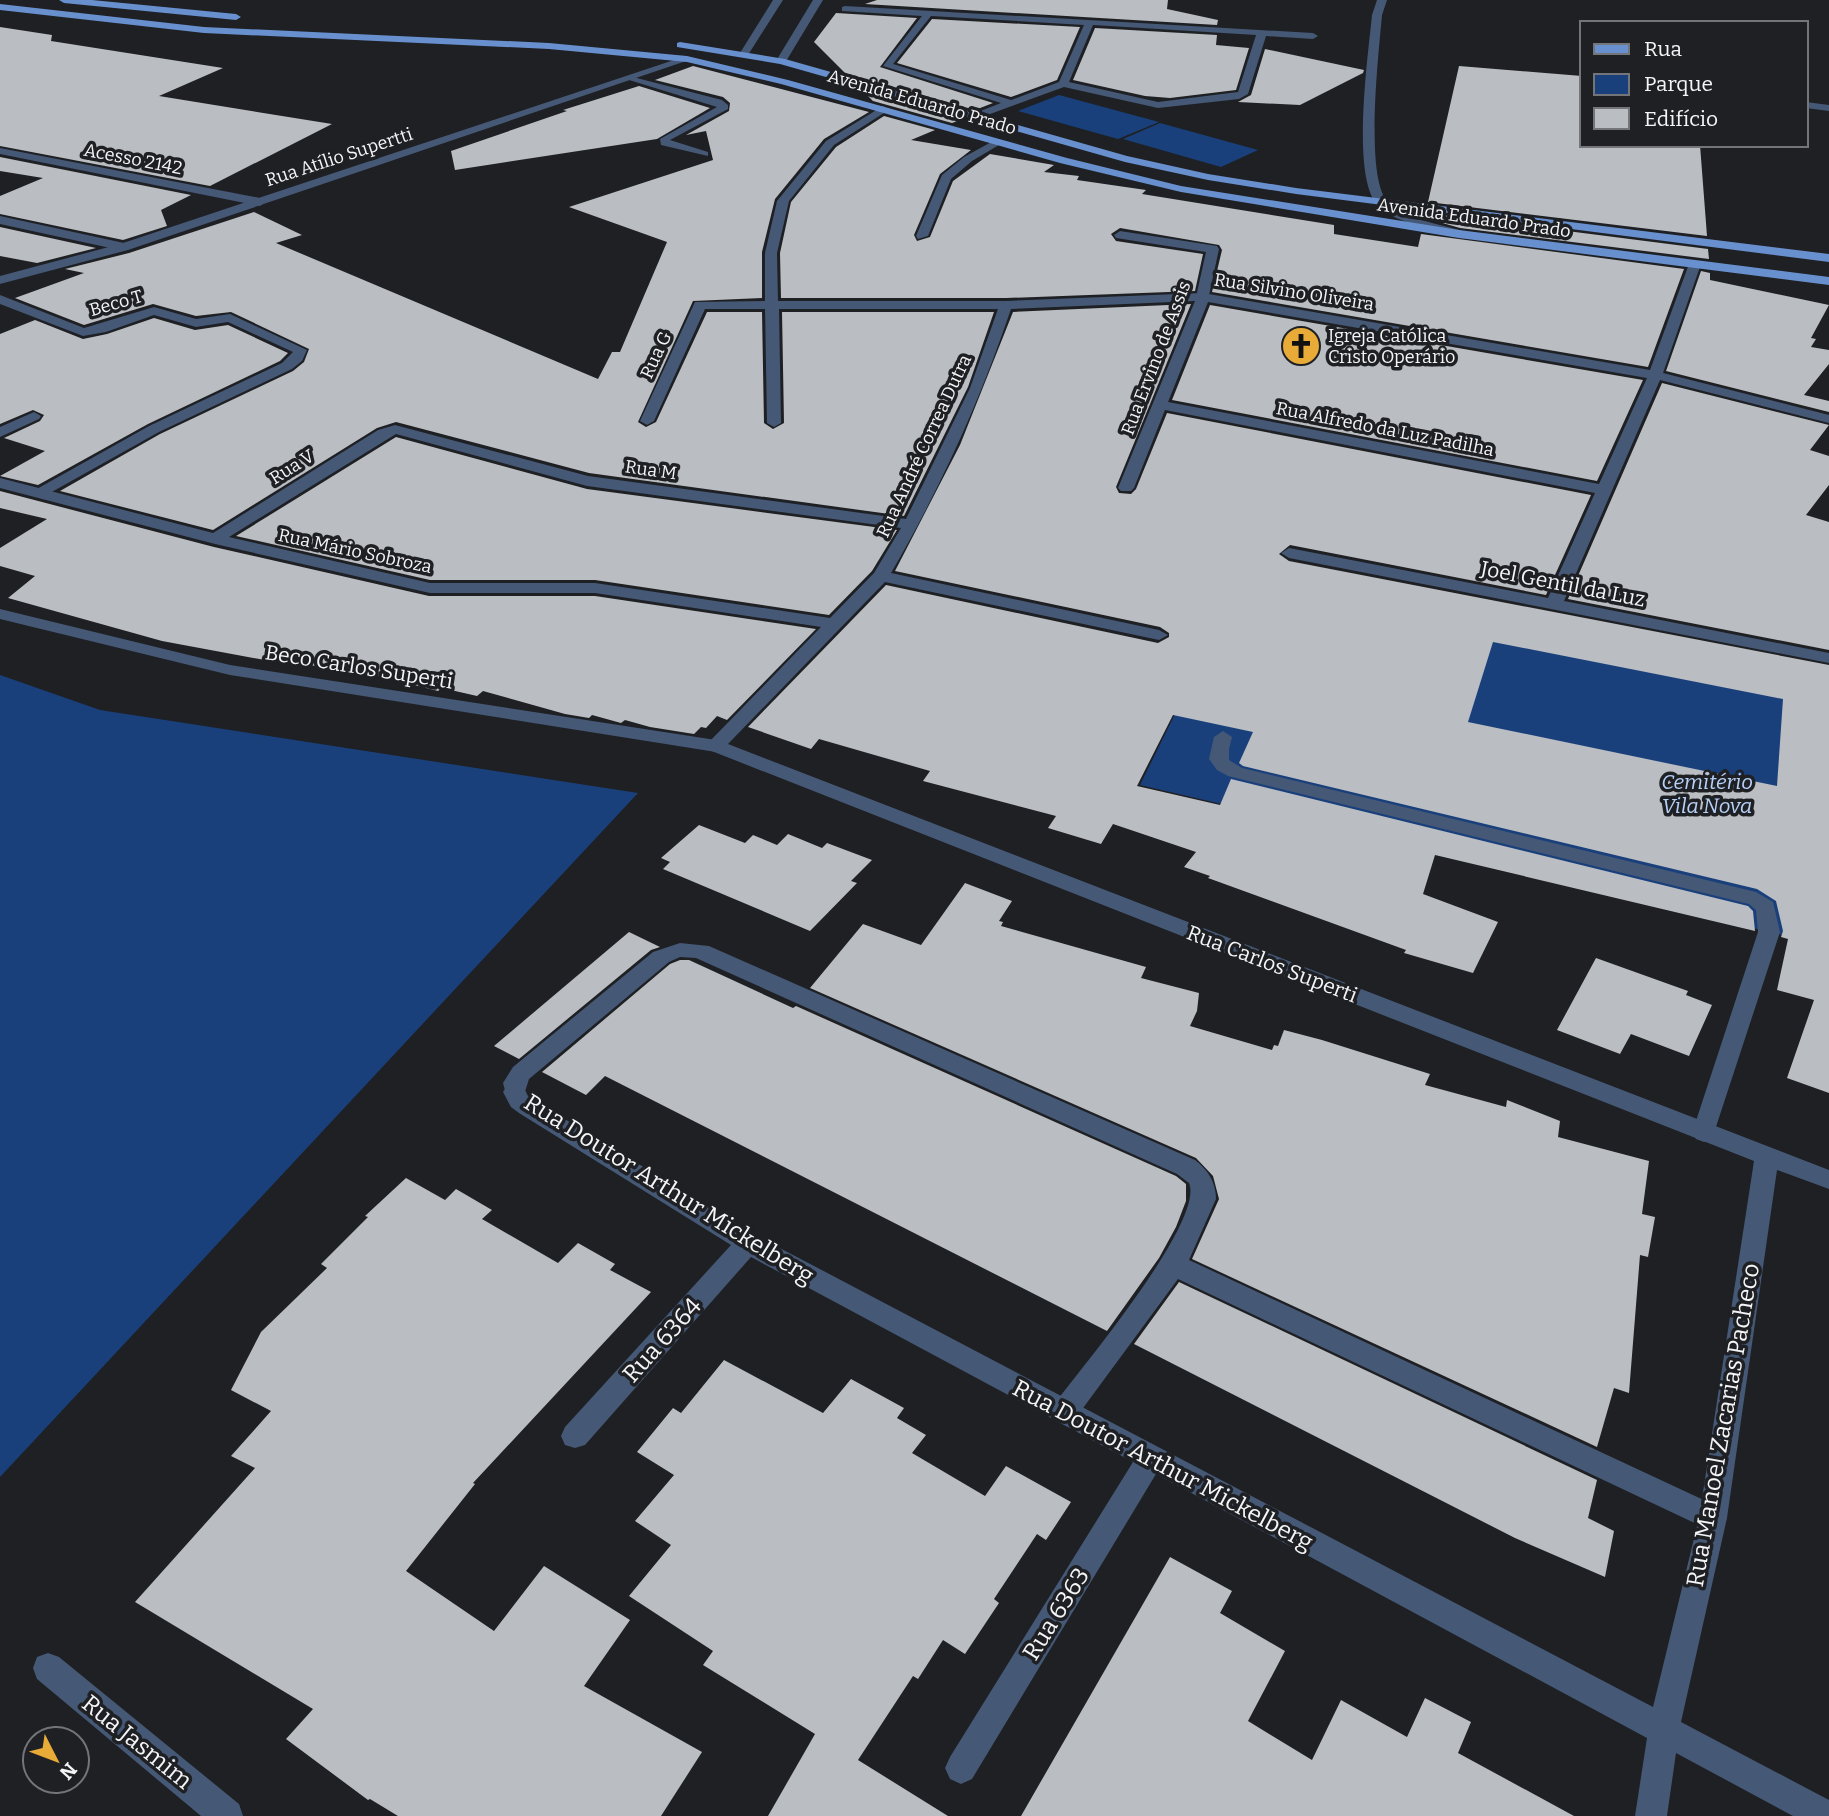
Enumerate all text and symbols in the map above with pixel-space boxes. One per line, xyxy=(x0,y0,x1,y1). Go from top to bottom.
legend xyxy=(1580,21,1808,147)
text: Rua xyxy=(1644,36,1682,62)
street label: Avenida Eduardo Prado xyxy=(825,65,1019,139)
text: Parque xyxy=(1644,71,1713,97)
text: Edifício xyxy=(1644,106,1718,132)
street label: Rua Atílio Supertti xyxy=(263,123,415,191)
street label: Acesso 2142 xyxy=(82,139,184,179)
street label: Avenida Eduardo Prado xyxy=(1376,194,1572,242)
street label: Rua Silvino Oliveira xyxy=(1212,268,1376,316)
street label: Rua Ervino de Assis xyxy=(1117,278,1195,438)
street label: Beco T xyxy=(87,285,146,321)
church icon: Igreja Católica Cristo Operário xyxy=(1280,325,1322,367)
place label: Igreja Católica Cristo Operário xyxy=(1328,325,1455,368)
street label: Rua G xyxy=(636,328,676,382)
street label: Rua André Correa Dutra xyxy=(872,351,976,541)
street label: Rua Alfredo da Luz Padilha xyxy=(1274,397,1496,461)
street label: Rua V xyxy=(266,445,319,489)
street label: Rua M xyxy=(624,455,678,485)
street label: Rua Mário Sobroza xyxy=(276,524,434,578)
street label: Joel Gentil da Luz xyxy=(1478,555,1647,613)
street label: Beco Carlos Superti xyxy=(263,639,455,695)
park label: Cemitério Vila Nova xyxy=(1661,769,1753,819)
street label: Rua Carlos Superti xyxy=(1183,920,1361,1008)
street label: Rua Doutor Arthur Mickelberg xyxy=(519,1088,819,1290)
street label: Rua Manoel Zacarias Pacheco xyxy=(1681,1261,1765,1589)
street label: Rua 6364 xyxy=(617,1292,707,1388)
street label: Rua Doutor Arthur Mickelberg xyxy=(1008,1374,1318,1556)
street label: Rua 6363 xyxy=(1017,1563,1095,1665)
street label: Rua Jasmim xyxy=(76,1689,198,1795)
north arrow xyxy=(21,1725,91,1795)
text: N xyxy=(55,1758,82,1784)

